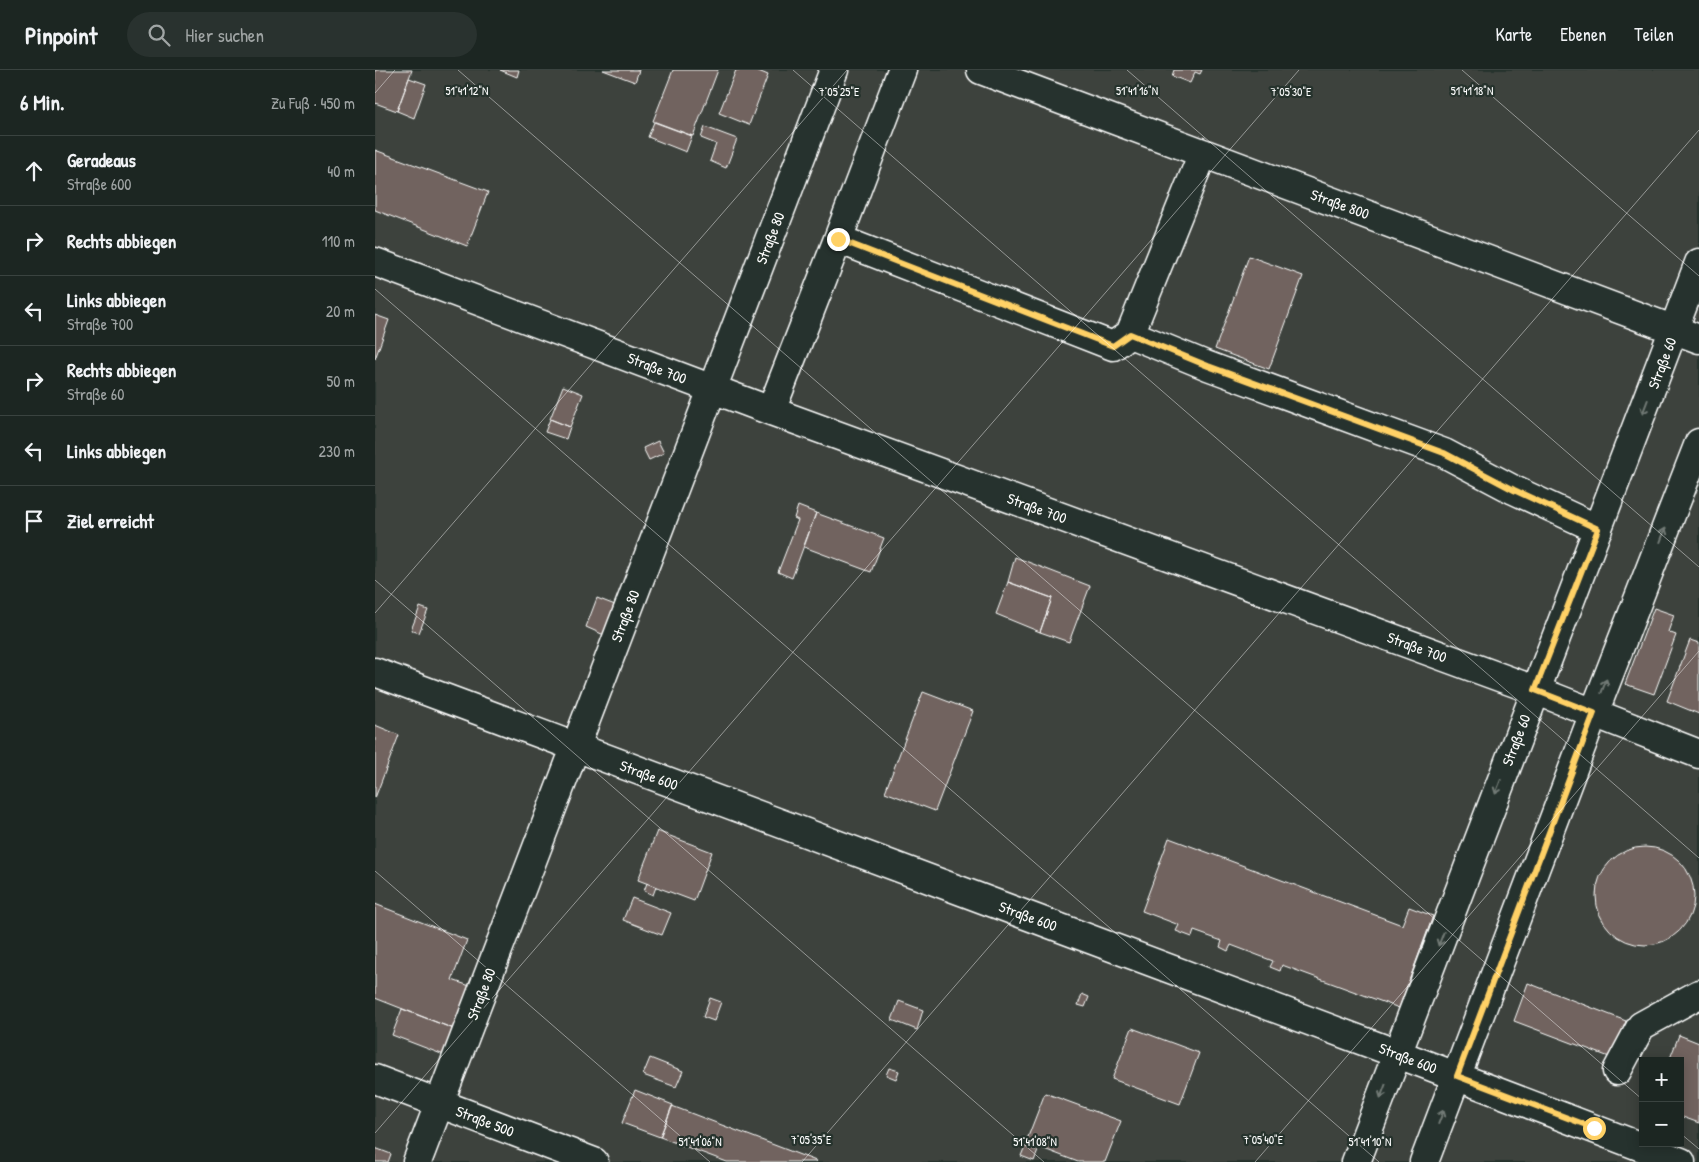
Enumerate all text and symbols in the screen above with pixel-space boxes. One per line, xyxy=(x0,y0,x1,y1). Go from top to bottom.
search box xyxy=(127,12,477,57)
text: Pinpoint xyxy=(25,19,97,51)
icon: search xyxy=(145,21,173,49)
text: Hier suchen xyxy=(185,22,264,48)
text: Karte xyxy=(1496,22,1532,47)
text: Ebenen xyxy=(1560,22,1606,47)
text: Teilen xyxy=(1634,22,1674,47)
text: 51°41'12"N xyxy=(445,82,489,99)
text: 51°41'16"N xyxy=(1116,82,1158,99)
text: 51°41'18"N xyxy=(1451,82,1493,99)
text: 7°05'25"E xyxy=(819,83,860,100)
text: 7°05'30"E xyxy=(1271,83,1312,100)
text: 6 Min. xyxy=(20,88,64,117)
text: Zu Fuß · 450 m xyxy=(271,92,355,114)
text: Geradeaus xyxy=(67,147,136,173)
icon: ahead xyxy=(20,157,48,185)
text: 40 m xyxy=(327,160,355,182)
text: Straße 600 xyxy=(67,173,132,195)
street label: Straße 800 xyxy=(1308,184,1373,224)
street label: Straße 80 xyxy=(750,209,790,267)
icon: right xyxy=(20,227,48,255)
text: Rechts abbiegen xyxy=(67,228,176,254)
route end xyxy=(827,228,850,251)
text: 110 m xyxy=(322,230,355,252)
text: Links abbiegen xyxy=(67,287,166,313)
icon: left xyxy=(20,297,48,325)
text: 20 m xyxy=(326,300,355,322)
text: Straße 700 xyxy=(67,313,133,335)
street label: Straße 60 xyxy=(1643,334,1682,392)
street label: Straße 700 xyxy=(624,347,690,389)
text: Rechts abbiegen xyxy=(67,357,176,383)
icon: right xyxy=(20,367,48,395)
text: 50 m xyxy=(327,370,355,392)
text: Straße 60 xyxy=(67,383,124,405)
one-way arrow xyxy=(1640,399,1649,414)
icon: left xyxy=(20,437,48,465)
text: Links abbiegen xyxy=(67,438,166,464)
text: 230 m xyxy=(319,440,355,462)
street label: Straße 700 xyxy=(1004,488,1070,529)
icon: arrive xyxy=(20,507,48,535)
text: Ziel erreicht xyxy=(67,508,154,534)
one-way arrow xyxy=(1659,528,1668,543)
street label: Straße 80 xyxy=(605,587,645,645)
street label: Straße 700 xyxy=(1384,627,1450,668)
one-way arrow xyxy=(1601,679,1610,694)
street label: Straße 60 xyxy=(1497,711,1536,769)
street label: Straße 600 xyxy=(617,755,681,795)
one-way arrow xyxy=(1493,780,1502,795)
street label: Straße 600 xyxy=(996,896,1060,936)
one-way arrow xyxy=(1436,931,1445,947)
street label: Straße 80 xyxy=(461,965,501,1023)
street label: Straße 600 xyxy=(1376,1037,1440,1079)
map controls xyxy=(1639,1057,1684,1147)
button: + xyxy=(1639,1057,1684,1102)
one-way arrow xyxy=(1378,1083,1387,1098)
street label: Straße 500 xyxy=(453,1100,517,1142)
button: − xyxy=(1639,1102,1684,1147)
one-way arrow xyxy=(1438,1109,1447,1124)
route start xyxy=(1583,1117,1606,1140)
text: 7°05'35"E xyxy=(791,1131,832,1148)
text: 7°05'40"E xyxy=(1243,1131,1284,1148)
text: 51°41'06"N xyxy=(678,1133,722,1150)
text: 51°41'08"N xyxy=(1013,1133,1057,1150)
text: 51°41'10"N xyxy=(1349,1133,1391,1150)

